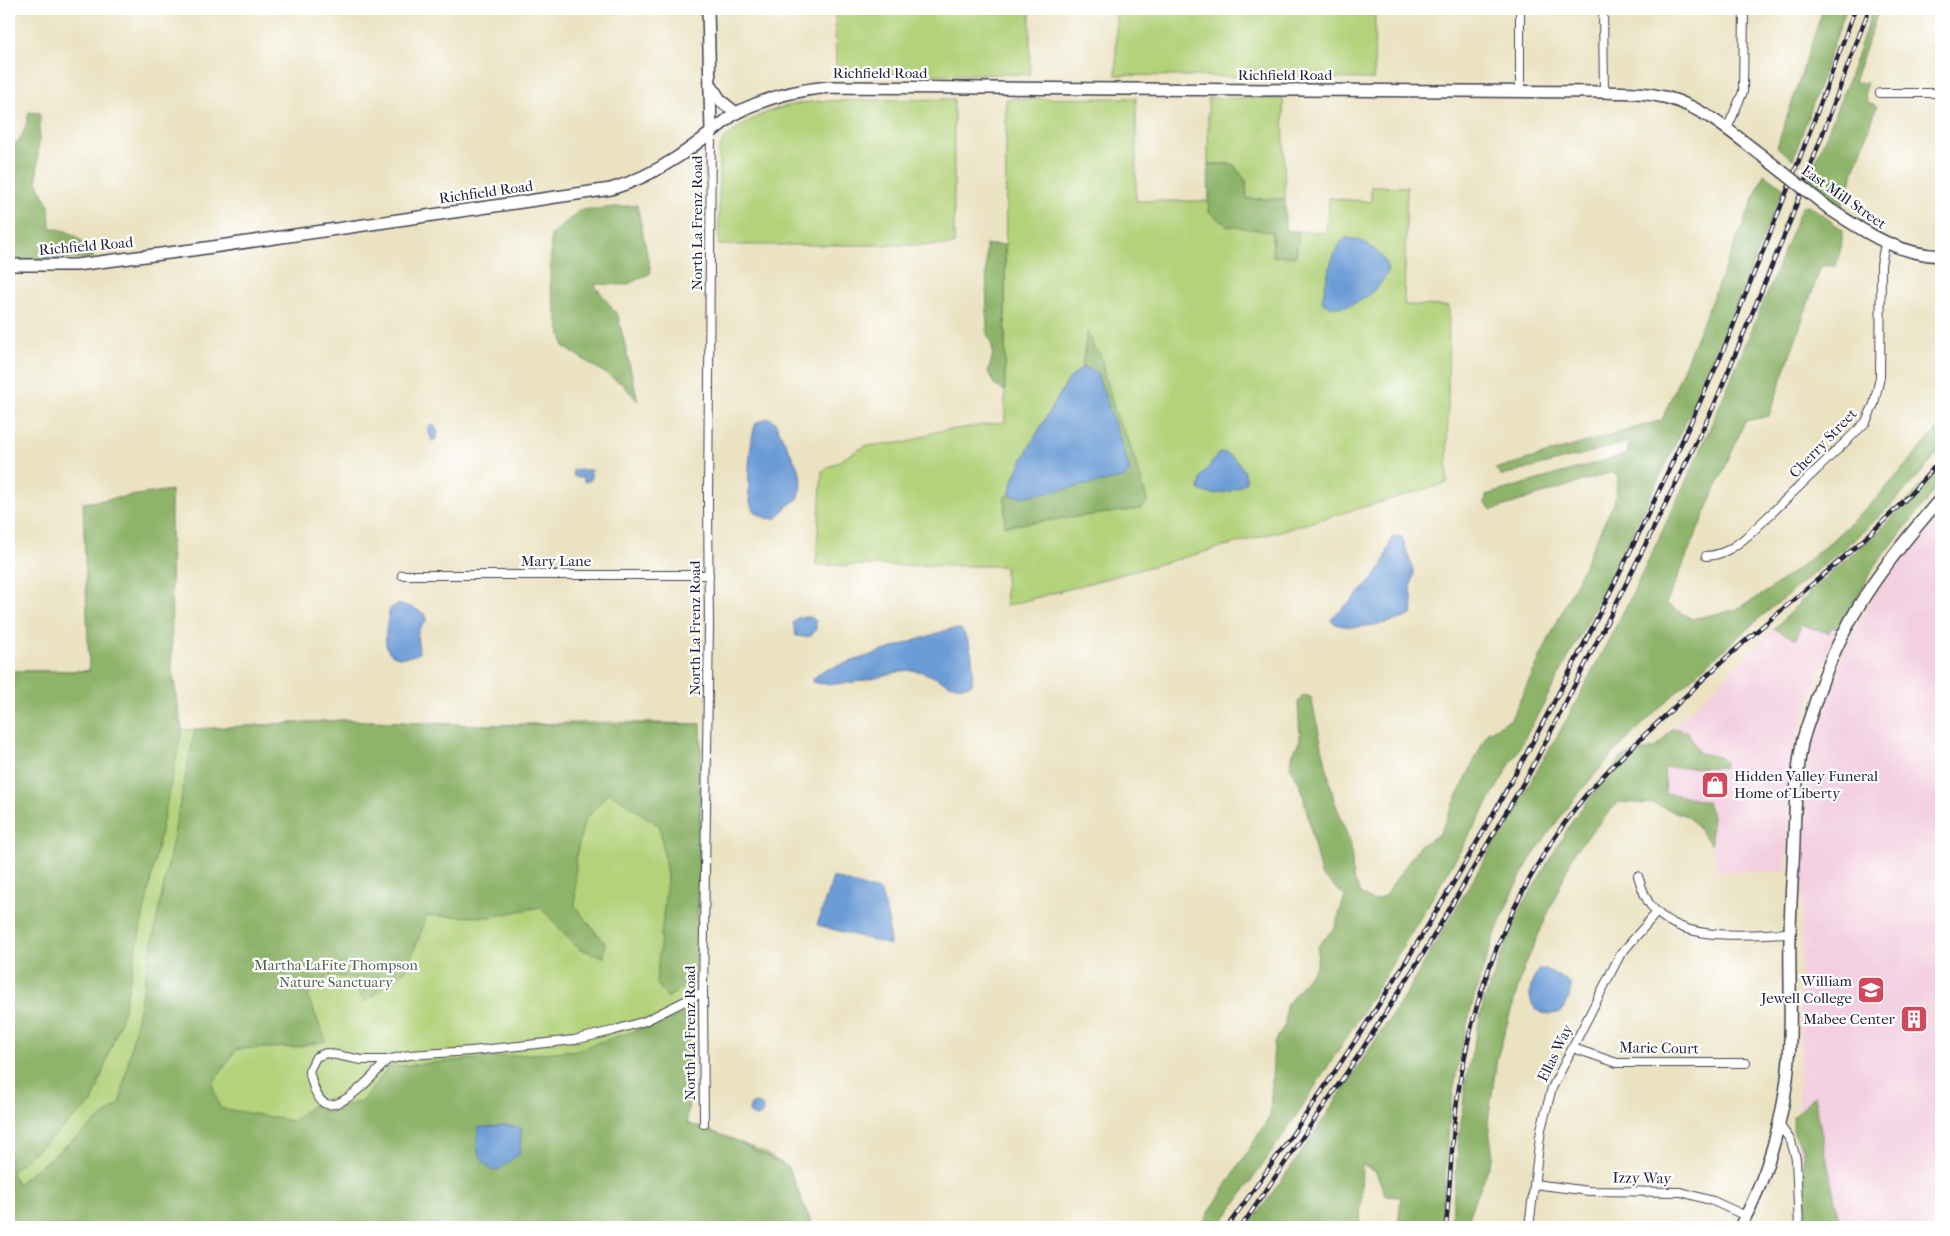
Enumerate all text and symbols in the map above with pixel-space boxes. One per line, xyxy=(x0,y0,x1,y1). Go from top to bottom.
street label: Richfield Road xyxy=(833,64,928,82)
street label: Richfield Road xyxy=(1238,66,1333,84)
street label: North La Frenz Road xyxy=(688,155,706,291)
street label: East Mill Street xyxy=(1798,161,1890,233)
street label: Richfield Road xyxy=(438,176,535,208)
street label: Richfield Road xyxy=(38,233,135,259)
street label: Cherry Street xyxy=(1785,404,1861,481)
street label: Mary Lane xyxy=(521,552,592,570)
street label: North La Frenz Road xyxy=(686,560,704,696)
place label: Hidden Valley Funeral Home of Liberty xyxy=(1734,767,1878,802)
shop icon: Hidden Valley Funeral Home of Liberty xyxy=(1700,770,1730,800)
park label: Martha LaFite Thompson Nature Sanctuary xyxy=(254,956,418,991)
street label: North La Frenz Road xyxy=(681,965,699,1101)
place label: William Jewell College xyxy=(1760,972,1853,1007)
school or university icon: William Jewell College xyxy=(1856,975,1886,1005)
building icon: Mabee Center xyxy=(1899,1004,1929,1034)
place label: Mabee Center xyxy=(1803,1010,1896,1028)
street label: Ellas Way xyxy=(1533,1020,1577,1085)
street label: Marie Court xyxy=(1619,1038,1700,1058)
street label: Izzy Way xyxy=(1612,1168,1673,1188)

